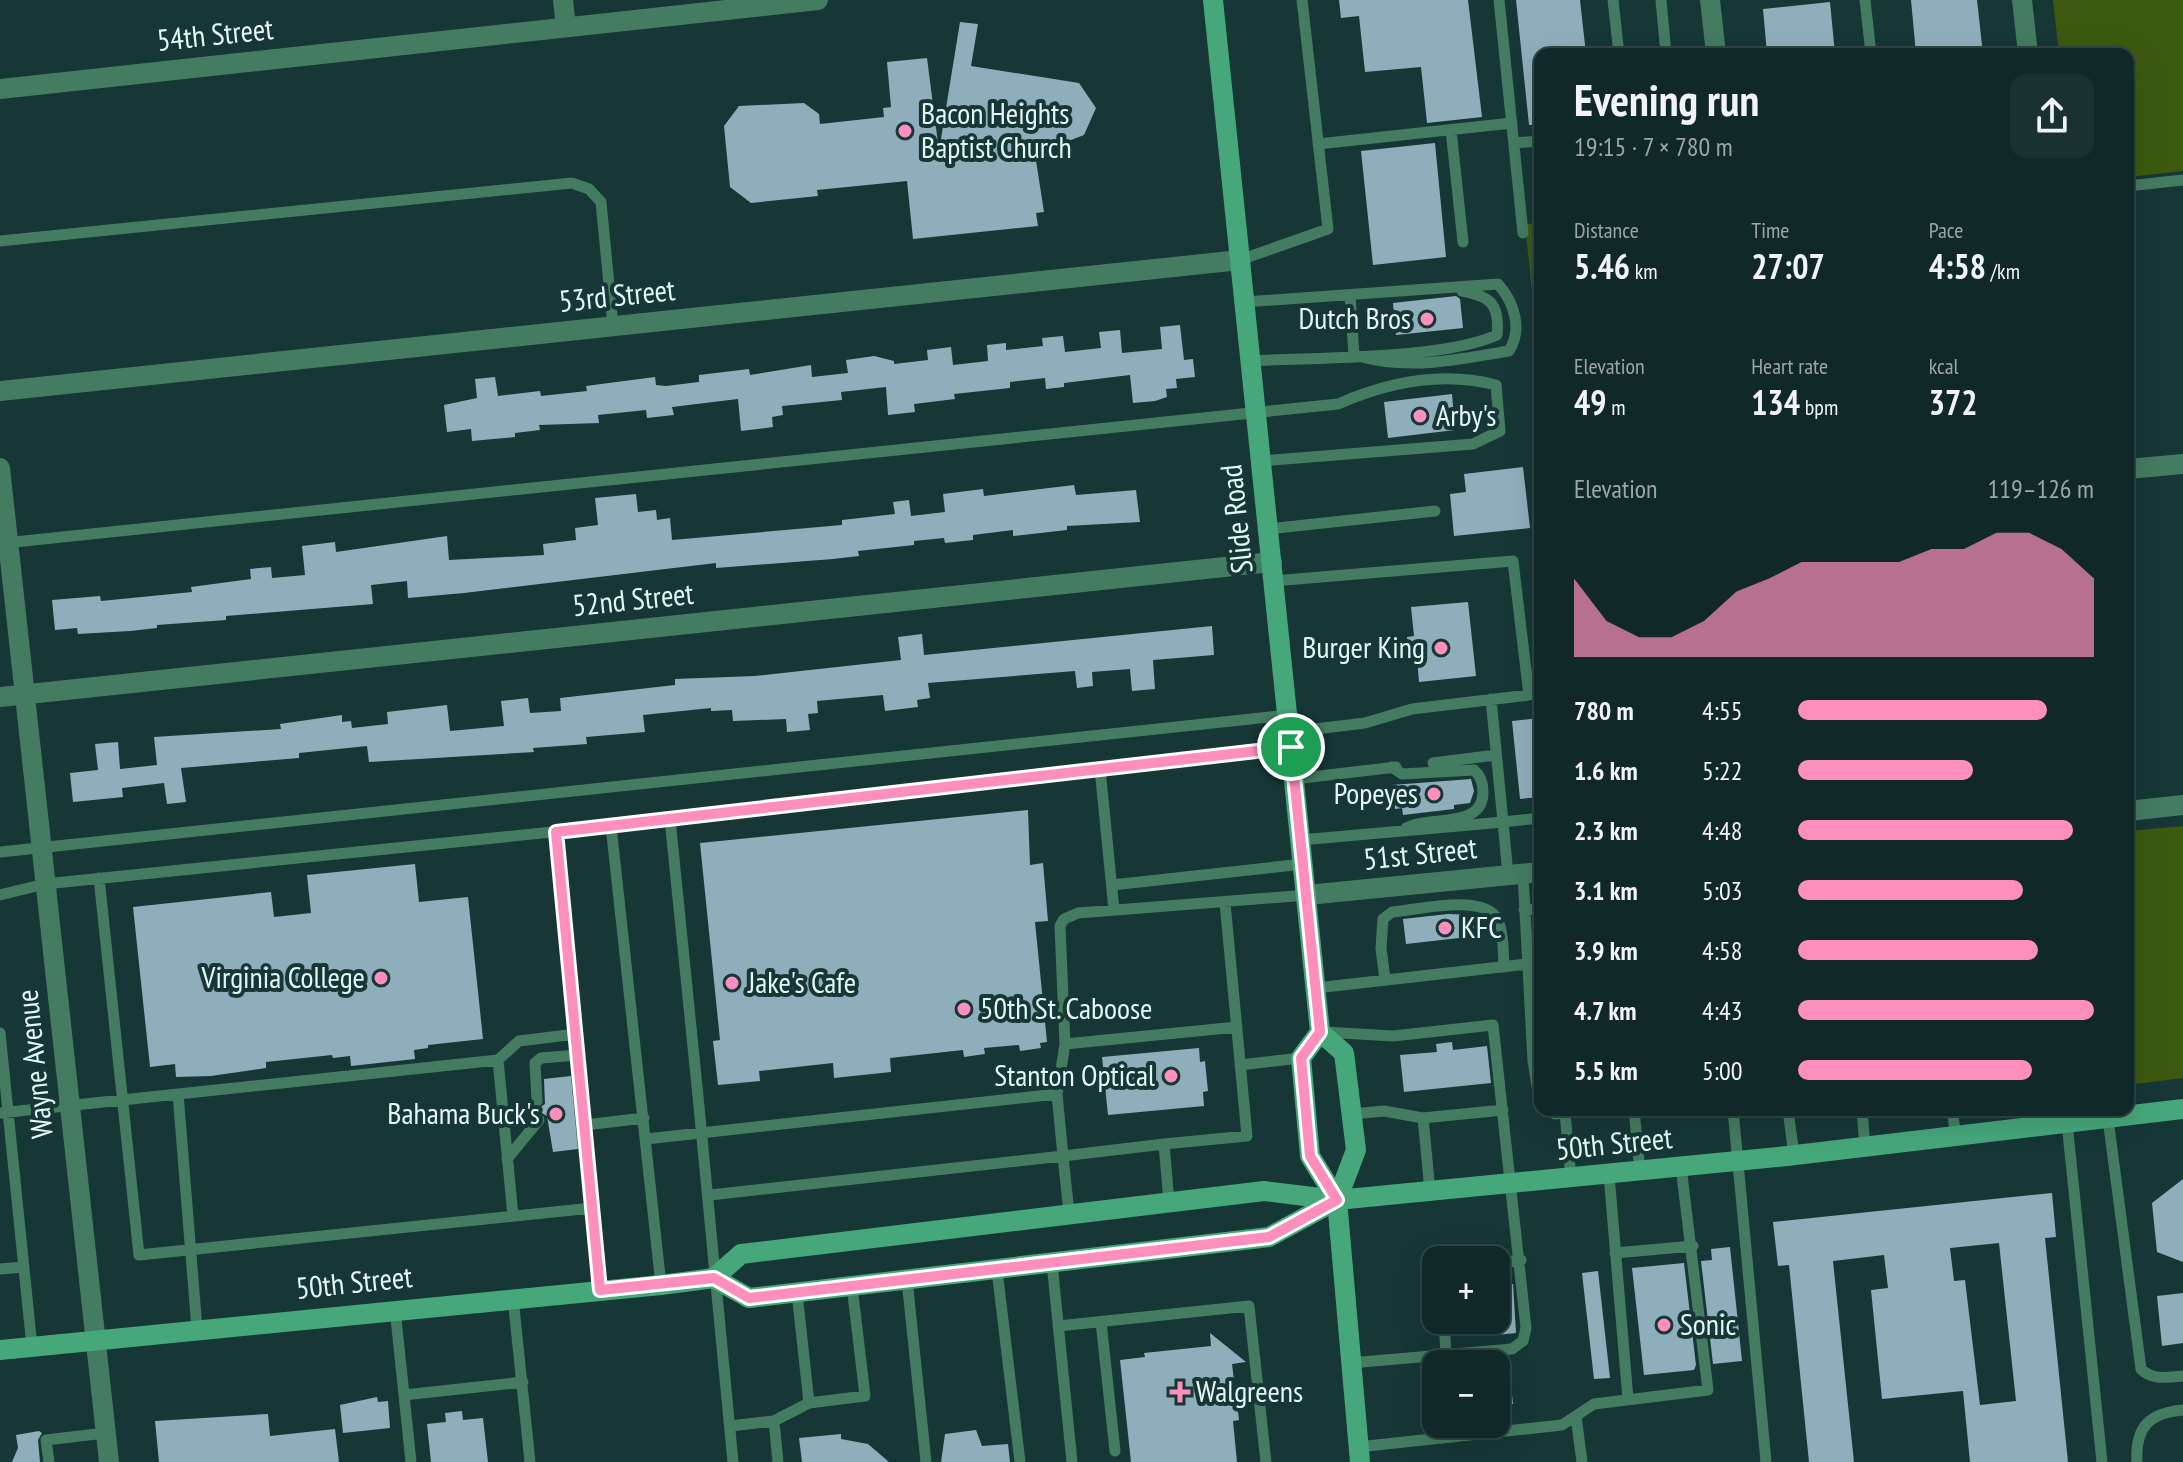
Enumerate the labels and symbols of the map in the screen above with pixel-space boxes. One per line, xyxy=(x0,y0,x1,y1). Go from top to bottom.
street label: 54th Street xyxy=(155,8,276,59)
place label: Bacon Heights Baptist Church xyxy=(921,93,1072,166)
marker: Bacon Heights Baptist Church xyxy=(896,122,914,140)
street label: 53rd Street xyxy=(557,269,678,320)
place label: Dutch Bros xyxy=(1299,298,1411,337)
marker: Dutch Bros xyxy=(1418,310,1436,328)
place label: Arby's xyxy=(1436,395,1496,434)
marker: Arby's xyxy=(1411,407,1429,425)
street label: Slide Road xyxy=(1210,463,1261,576)
street label: 52nd Street xyxy=(570,573,696,624)
place label: Burger King xyxy=(1302,627,1425,666)
marker: Burger King xyxy=(1432,639,1450,657)
pin xyxy=(1257,713,1325,781)
place label: Popeyes xyxy=(1334,773,1418,812)
marker: Popeyes xyxy=(1425,785,1443,803)
street label: 51st Street xyxy=(1361,827,1479,878)
place label: KFC xyxy=(1461,907,1502,946)
marker: KFC xyxy=(1436,919,1454,937)
place label: Virginia College xyxy=(201,957,365,996)
place label: Jake's Cafe xyxy=(747,962,856,1001)
marker: Virginia College xyxy=(372,969,390,987)
marker: Jake's Cafe xyxy=(723,974,741,992)
street label: Wayne Avenue xyxy=(6,988,61,1140)
place label: 50th St. Caboose xyxy=(980,988,1152,1027)
marker: 50th St. Caboose xyxy=(955,1000,973,1018)
place label: Stanton Optical xyxy=(994,1055,1155,1094)
marker: Stanton Optical xyxy=(1162,1067,1180,1085)
place label: Bahama Buck's xyxy=(387,1093,540,1132)
marker: Bahama Buck's xyxy=(547,1105,565,1123)
street label: 50th Street xyxy=(1554,1117,1675,1168)
street label: 50th Street xyxy=(294,1256,415,1307)
place label: Sonic xyxy=(1680,1304,1736,1343)
marker: Sonic xyxy=(1655,1316,1673,1334)
place label: Walgreens xyxy=(1196,1371,1303,1410)
marker: Walgreens xyxy=(1171,1383,1189,1401)

